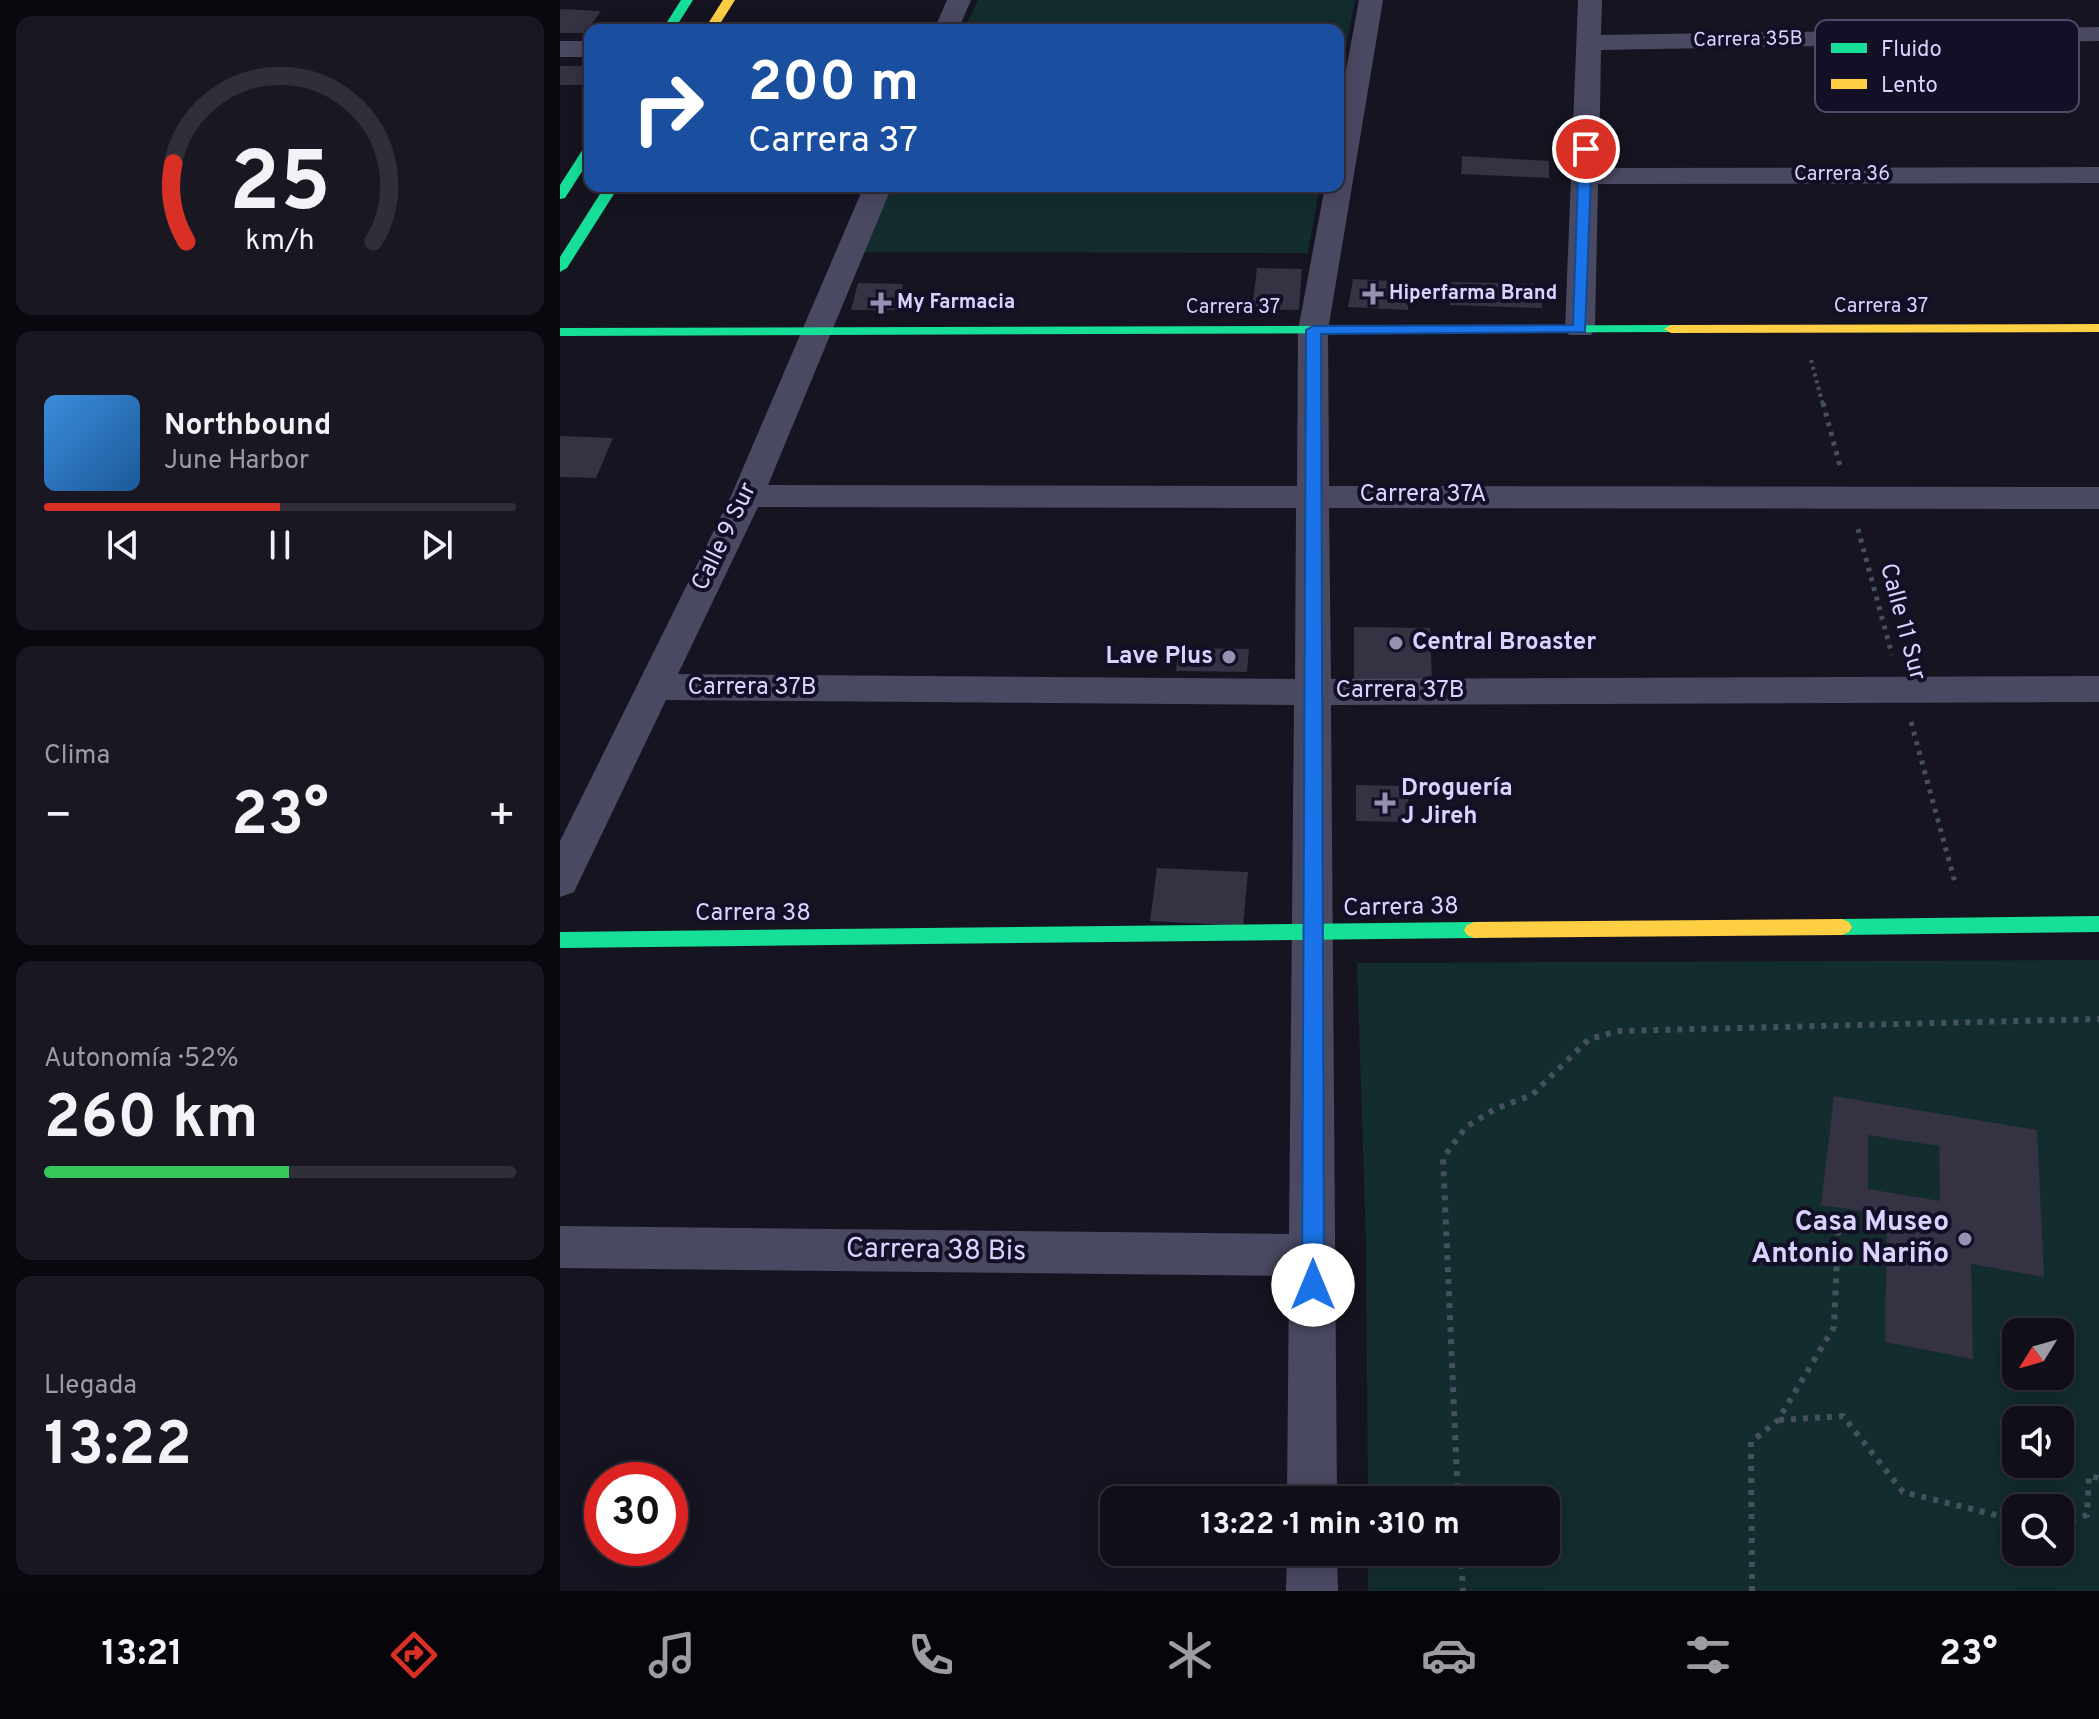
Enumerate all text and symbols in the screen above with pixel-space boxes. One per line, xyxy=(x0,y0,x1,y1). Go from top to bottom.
legend xyxy=(1815,20,2079,112)
street label: Carrera 35B xyxy=(1693,26,1803,54)
text: Fluido xyxy=(1881,37,1942,64)
text: 200 m xyxy=(748,50,919,120)
icon: right xyxy=(616,56,720,160)
text: Lento xyxy=(1881,73,1938,100)
pin xyxy=(1552,115,1620,183)
text: Carrera 37 xyxy=(748,119,918,165)
icon: arrive xyxy=(1564,127,1608,171)
text: 25 xyxy=(229,134,331,239)
street label: Carrera 36 xyxy=(1794,162,1890,188)
text: km/h xyxy=(245,224,315,260)
place label: Hiperfarma Brand xyxy=(1389,281,1557,307)
marker: Hiperfarma Brand xyxy=(1364,285,1382,303)
place label: My Farmacia xyxy=(897,290,1015,316)
marker: My Farmacia xyxy=(872,294,890,312)
street label: Carrera 37 xyxy=(1834,294,1928,320)
street label: Carrera 37 xyxy=(1186,295,1280,321)
text: Northbound xyxy=(164,408,331,445)
text: June Harbor xyxy=(164,445,309,478)
street label: Calle 9 Sur xyxy=(686,478,764,596)
street label: Carrera 37A xyxy=(1360,480,1486,510)
icon: previous xyxy=(101,523,145,567)
icon: pause xyxy=(258,523,302,567)
icon: next xyxy=(415,523,459,567)
street label: Calle 11 Sur xyxy=(1872,560,1932,684)
place label: Central Broaster xyxy=(1412,628,1596,658)
marker: Central Broaster xyxy=(1387,634,1405,652)
place label: Lave Plus xyxy=(1105,642,1213,672)
marker: Lave Plus xyxy=(1220,648,1238,666)
street label: Carrera 37B xyxy=(687,673,817,703)
street label: Carrera 37B xyxy=(1335,676,1465,706)
text: Clima xyxy=(44,740,110,773)
place label: Droguería J Jireh xyxy=(1401,774,1513,832)
text: 23° xyxy=(231,780,329,856)
text: − xyxy=(44,790,72,846)
text: + xyxy=(488,790,516,846)
marker: Droguería J Jireh xyxy=(1376,794,1394,812)
street label: Carrera 38 xyxy=(1343,892,1459,924)
street label: Carrera 38 xyxy=(695,899,811,929)
text: Autonomía · 52% xyxy=(44,1043,239,1076)
text: 260 km xyxy=(44,1083,258,1159)
place label: Casa Museo Antonio Nariño xyxy=(1751,1205,1949,1273)
marker: Casa Museo Antonio Nariño xyxy=(1956,1230,1974,1248)
street label: Carrera 38 Bis xyxy=(846,1231,1026,1271)
position arrow xyxy=(1271,1243,1355,1327)
north arrow xyxy=(2002,1318,2074,1390)
map controls xyxy=(2002,1318,2074,1566)
text: Llegada xyxy=(44,1370,137,1403)
button: sound xyxy=(2002,1406,2074,1478)
text: 13:22 xyxy=(44,1410,192,1486)
speed limit sign: 30 xyxy=(584,1462,688,1566)
button: search xyxy=(2002,1494,2074,1566)
text: 13:22 · 1 min · 310 m xyxy=(1200,1507,1460,1544)
icon: directions xyxy=(386,1627,442,1683)
icon: music xyxy=(644,1627,700,1683)
icon: phone xyxy=(903,1627,959,1683)
icon: climate xyxy=(1162,1627,1218,1683)
icon: car xyxy=(1421,1627,1477,1683)
icon: filters xyxy=(1680,1627,1736,1683)
text: 13:21 xyxy=(101,1632,183,1678)
text: 23° xyxy=(1939,1632,1998,1678)

